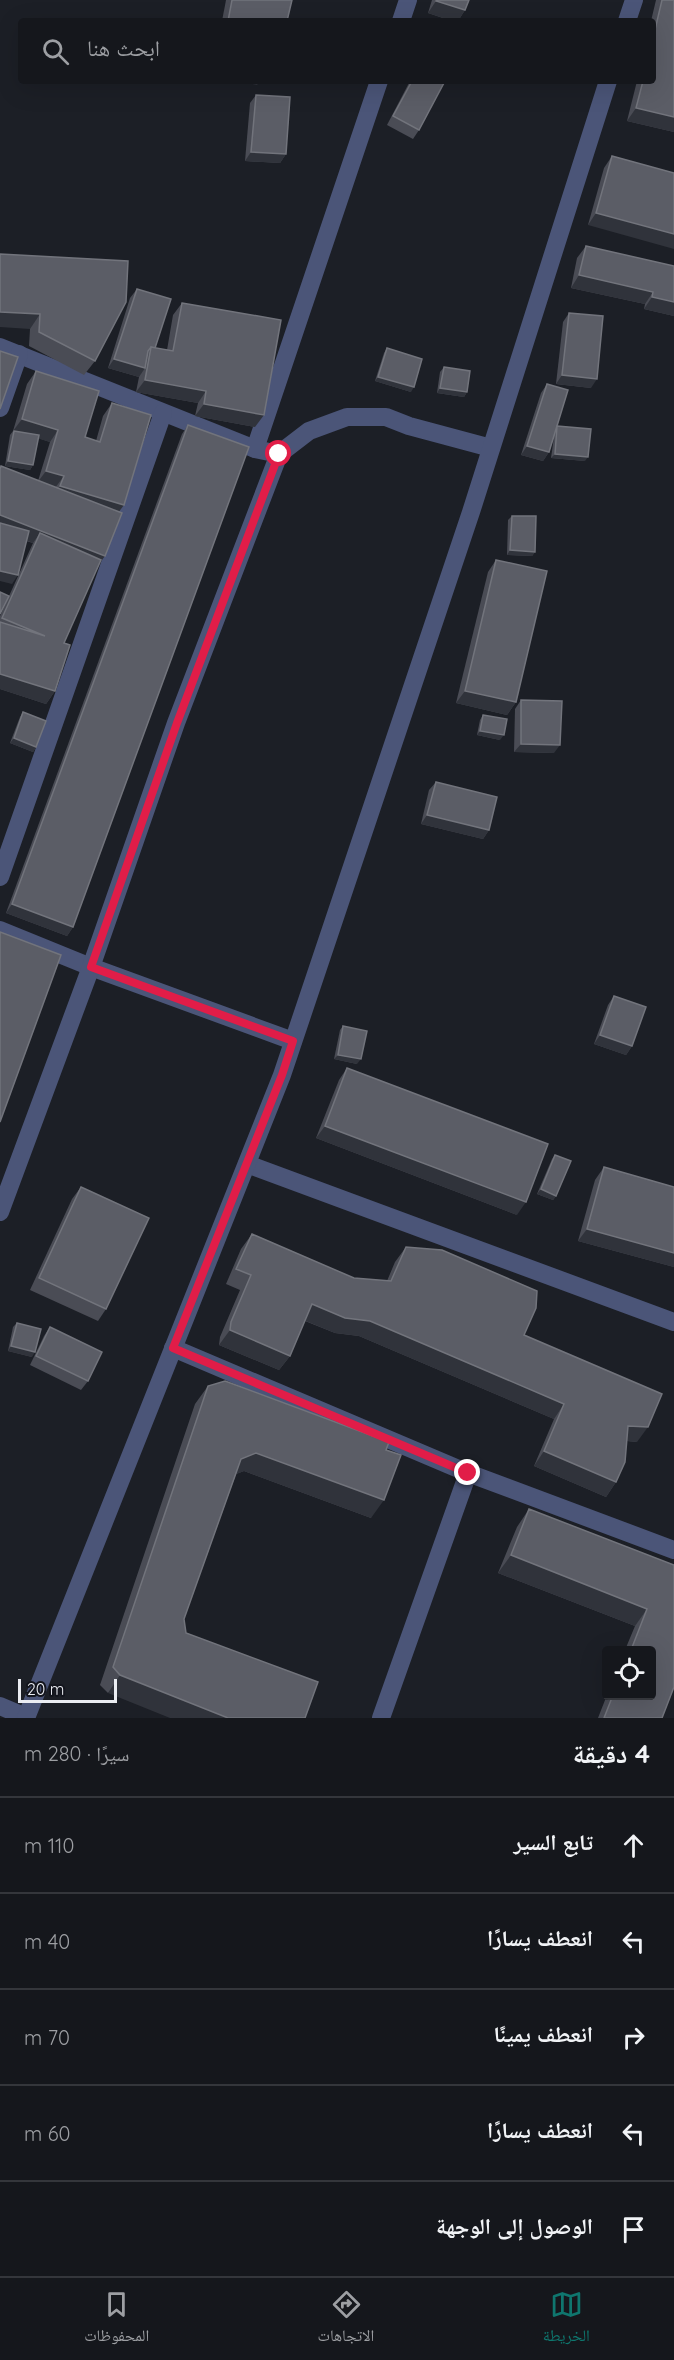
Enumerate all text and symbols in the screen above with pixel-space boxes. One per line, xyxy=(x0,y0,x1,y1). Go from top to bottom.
search box xyxy=(18,18,656,84)
text: ابحث هنا xyxy=(87,34,160,62)
icon: search xyxy=(39,35,72,68)
route start xyxy=(265,440,291,466)
route end xyxy=(454,1459,480,1485)
map controls xyxy=(602,1646,656,1700)
button: locate xyxy=(602,1646,656,1700)
scale bar xyxy=(18,1676,117,1704)
text: 20 m xyxy=(27,1679,64,1699)
text: 4 دقيقة xyxy=(573,1737,650,1770)
text: سيرًا · 280 m xyxy=(24,1741,130,1766)
text: تابع السير xyxy=(513,1828,593,1856)
icon: ahead xyxy=(617,1829,650,1862)
text: 110 m xyxy=(24,1833,74,1858)
text: انعطف يسارًا xyxy=(487,1924,593,1952)
icon: left xyxy=(617,1925,650,1958)
text: 40 m xyxy=(24,1929,70,1954)
text: انعطف يمينًا xyxy=(494,2020,593,2048)
icon: right xyxy=(617,2021,650,2054)
text: 70 m xyxy=(24,2025,70,2050)
text: انعطف يسارًا xyxy=(487,2116,593,2144)
icon: left xyxy=(617,2117,650,2150)
text: 60 m xyxy=(24,2121,70,2146)
text: الوصول إلى الوجهة xyxy=(436,2212,593,2240)
icon: arrive xyxy=(617,2213,650,2246)
tab: المحفوظات xyxy=(84,2288,149,2351)
tab: الاتجاهات xyxy=(318,2288,374,2351)
tab: الخريطة xyxy=(543,2288,590,2351)

